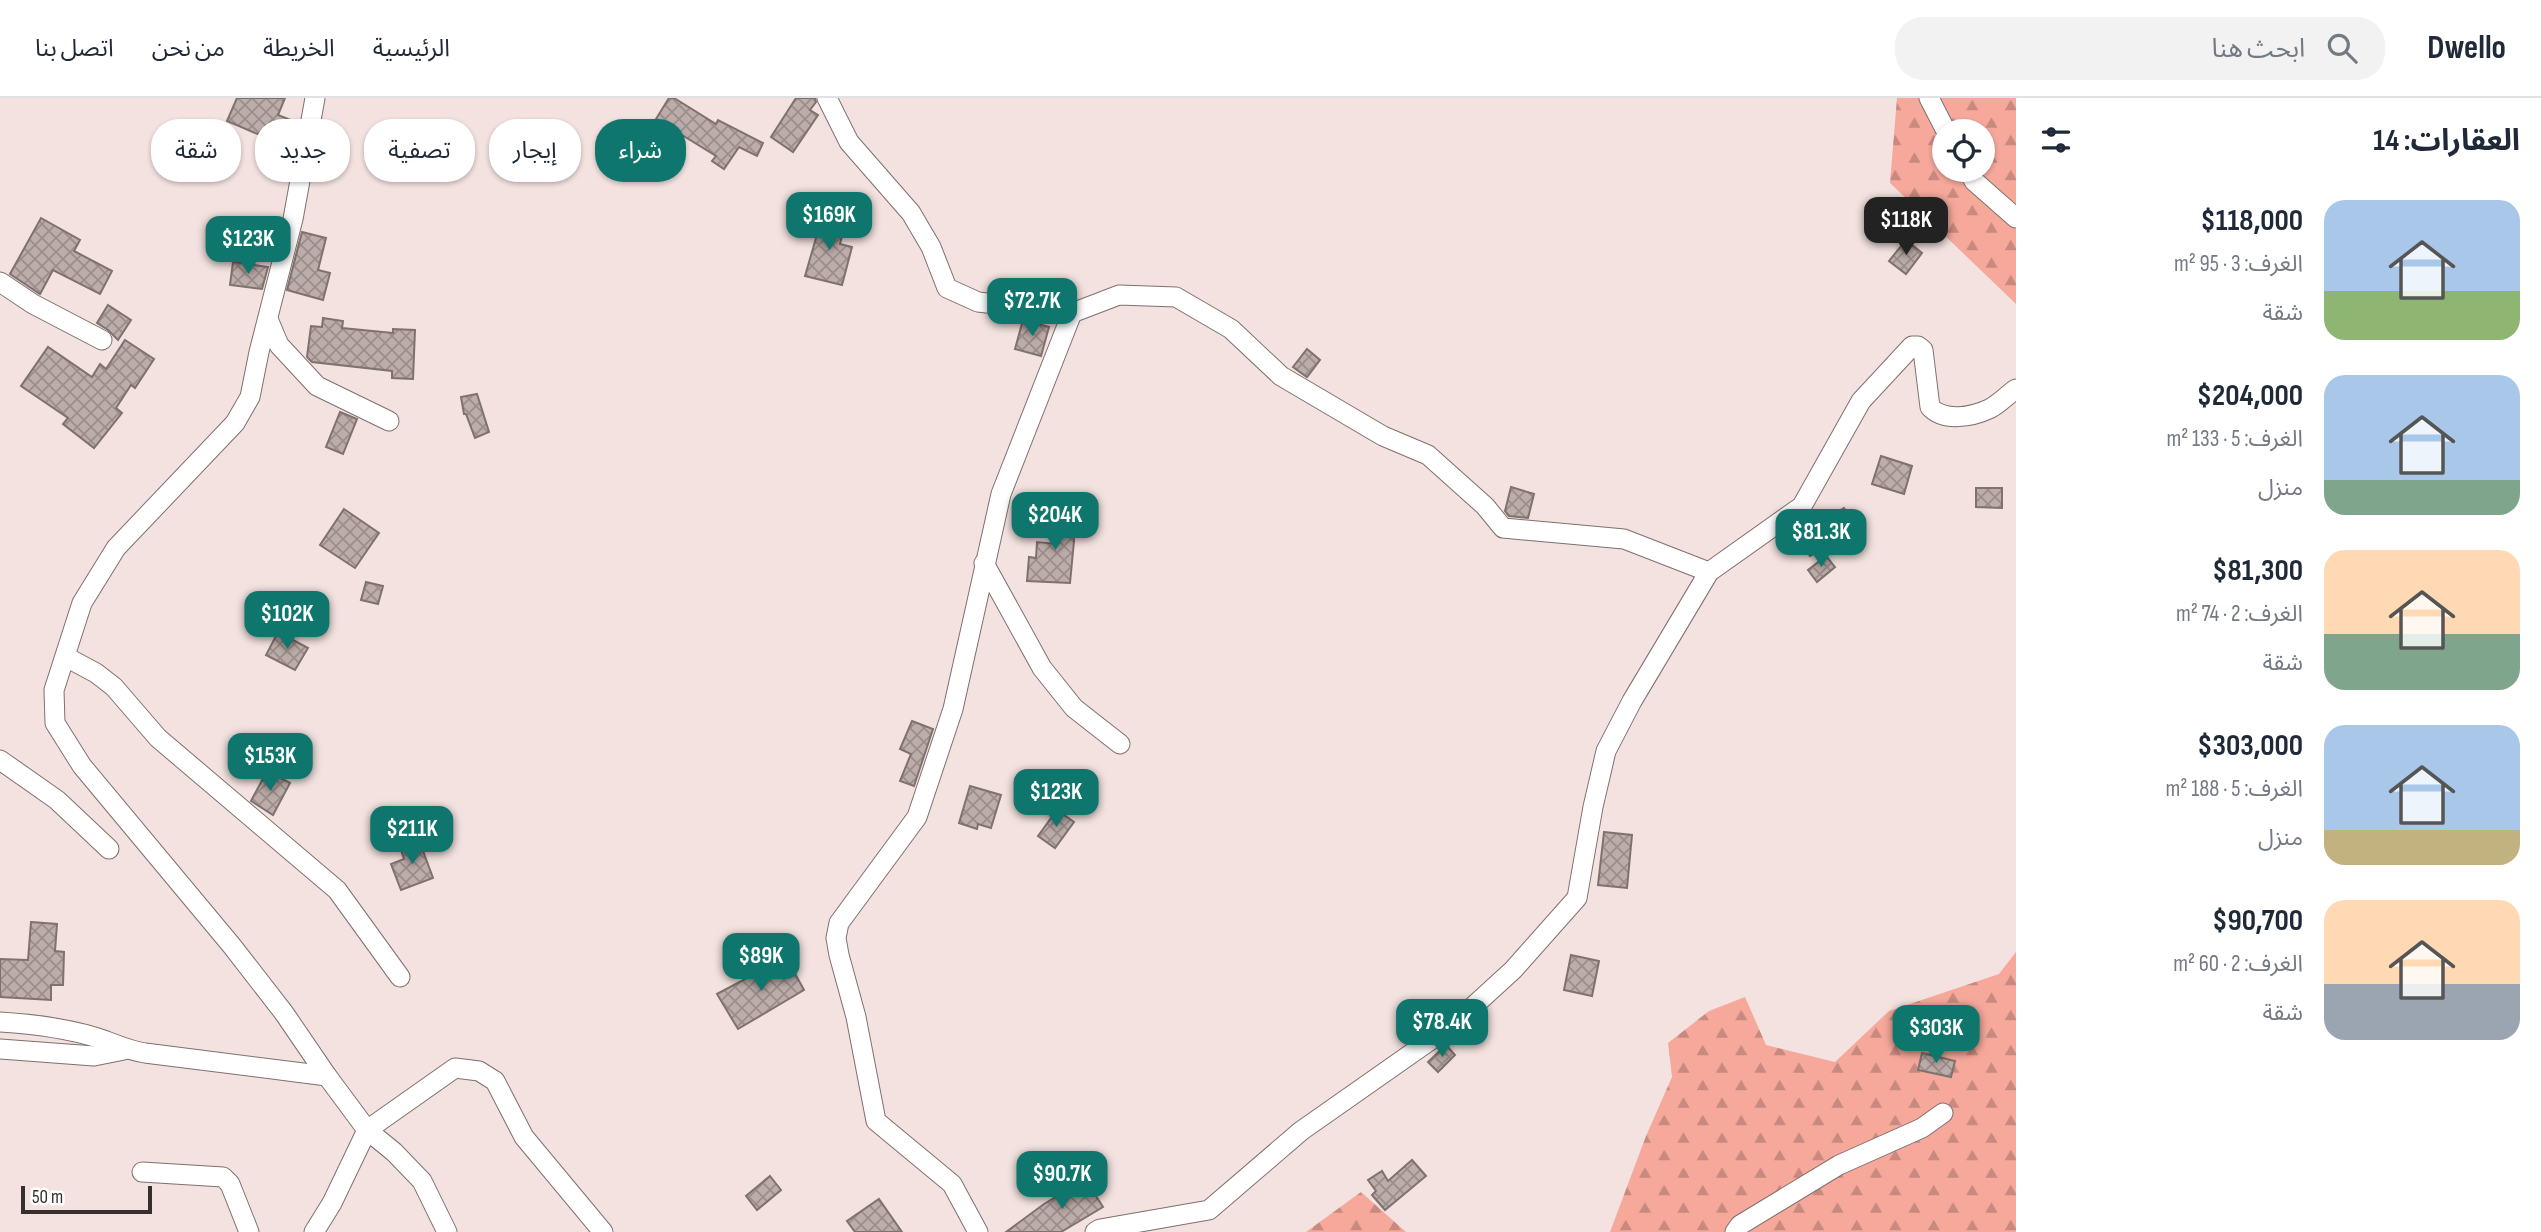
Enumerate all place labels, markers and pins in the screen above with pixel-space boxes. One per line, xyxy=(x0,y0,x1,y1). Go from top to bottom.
pin: $169K xyxy=(780,192,878,252)
pin: $118K xyxy=(1857,198,1955,257)
pin: $123K xyxy=(199,216,297,276)
pin: $72.7K xyxy=(975,278,1089,338)
pin: $204K xyxy=(1006,492,1104,552)
pin: $81.3K xyxy=(1764,510,1878,569)
pin: $102K xyxy=(238,592,336,651)
pin: $153K xyxy=(221,734,319,793)
pin: $123K xyxy=(1007,770,1105,829)
pin: $211K xyxy=(363,806,461,866)
pin: $89K xyxy=(720,934,802,993)
pin: $78.4K xyxy=(1385,1000,1499,1059)
pin: $303K xyxy=(1887,1006,1985,1065)
pin: $90.7K xyxy=(1005,1152,1119,1211)

